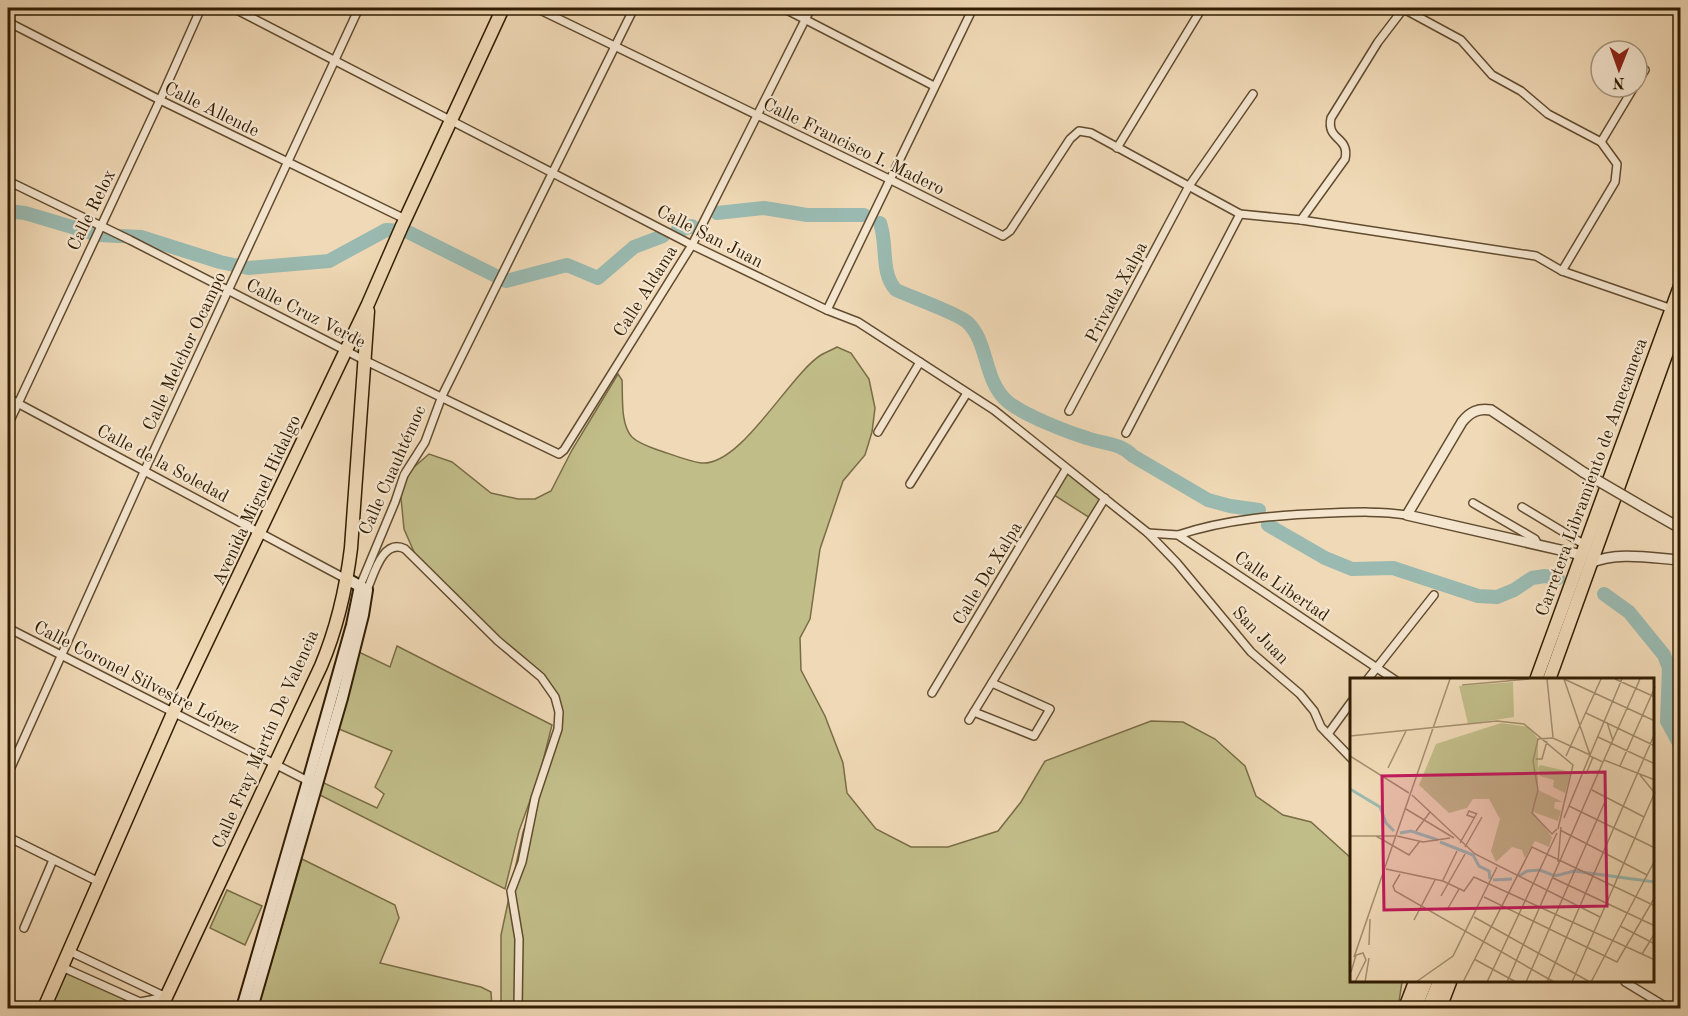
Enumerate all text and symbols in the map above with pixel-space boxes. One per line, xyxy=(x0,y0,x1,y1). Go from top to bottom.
north arrow xyxy=(1589,39,1649,99)
text: N xyxy=(1612,74,1625,90)
street label: Calle Allende xyxy=(161,79,262,141)
street label: Calle Francisco I. Madero xyxy=(760,95,947,199)
street label: Calle Relox xyxy=(65,167,119,254)
street label: Calle San Juan xyxy=(653,202,766,272)
street label: Privada Xalpa xyxy=(1083,239,1151,346)
street label: Calle Aldama xyxy=(611,243,681,340)
street label: Calle Melchor Ocampo xyxy=(140,269,230,434)
street label: Calle Cruz Verde xyxy=(243,276,368,352)
street label: Carretera Libramiento de Amecameca xyxy=(1533,336,1651,619)
street label: Calle Cuauhtémoc xyxy=(356,403,430,538)
street label: Avenida Miguel Hidalgo xyxy=(209,412,304,588)
street label: Calle de la Soledad xyxy=(94,422,231,506)
street label: Calle De Xalpa xyxy=(950,519,1026,628)
street label: Calle Libertad xyxy=(1231,549,1332,625)
street label: San Juan xyxy=(1229,603,1292,668)
street label: Calle Coronel Silvestre López xyxy=(31,618,242,738)
street label: Calle Fray Martín De Valencia xyxy=(209,627,322,851)
inset map xyxy=(1350,678,1655,983)

